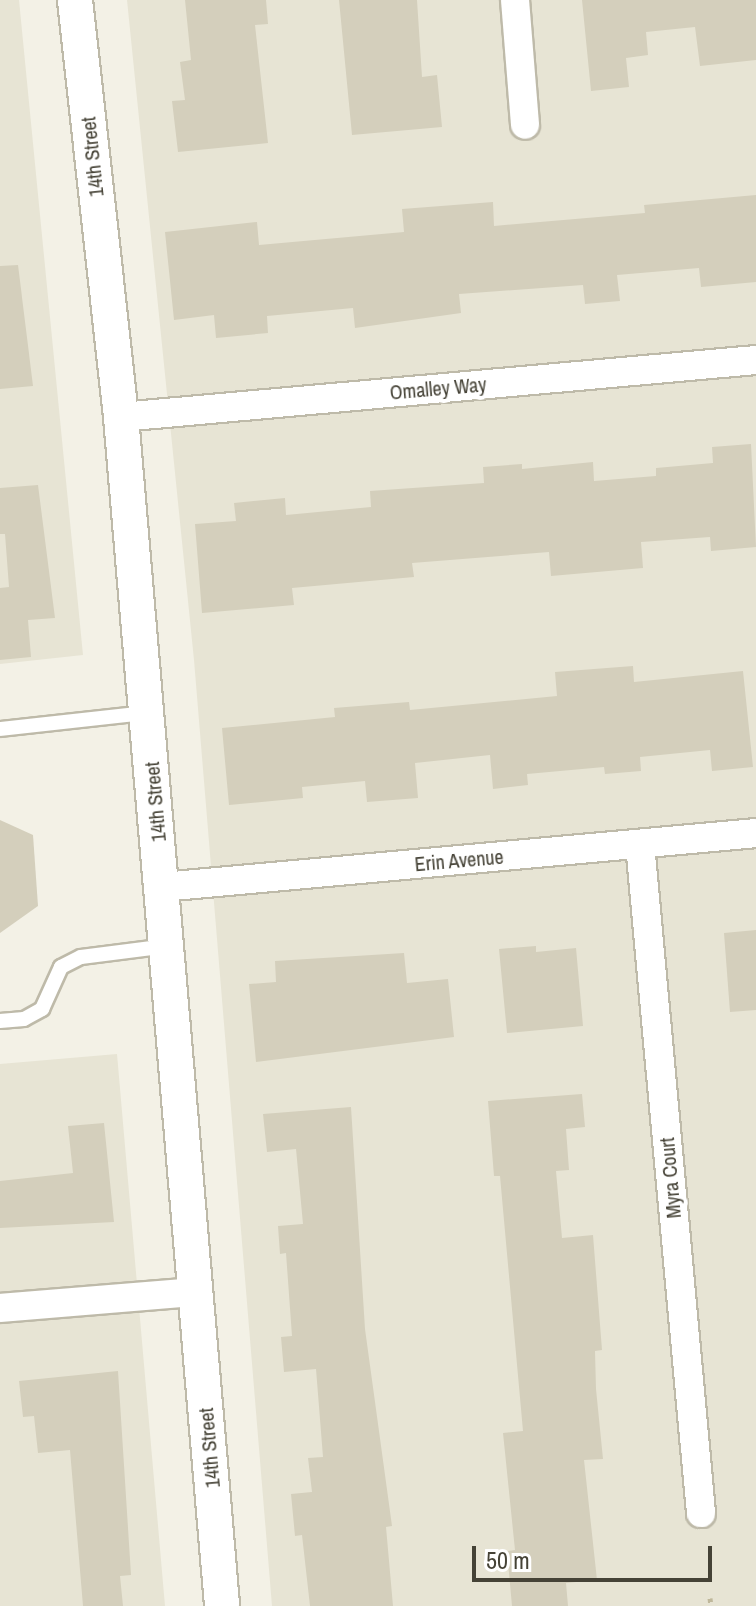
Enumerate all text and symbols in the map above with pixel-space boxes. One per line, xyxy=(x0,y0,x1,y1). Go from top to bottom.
street label: 14th Street xyxy=(76,116,108,198)
street label: Omalley Way xyxy=(389,372,487,404)
street label: 14th Street xyxy=(140,761,170,843)
street label: Erin Avenue xyxy=(413,844,505,876)
street label: Myra Court xyxy=(655,1137,685,1219)
street label: 14th Street xyxy=(194,1407,224,1489)
scale bar xyxy=(476,1530,716,1580)
text: 50 m xyxy=(486,1544,530,1576)

